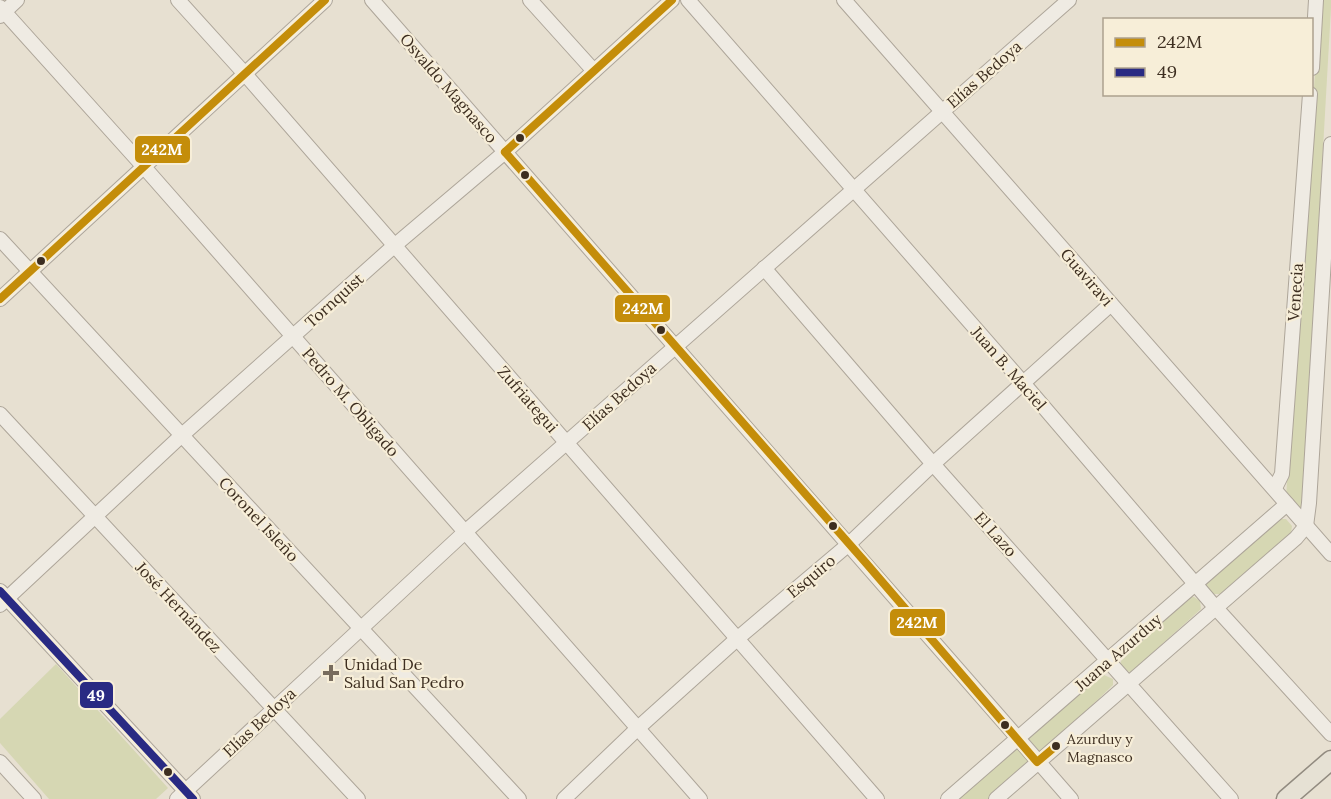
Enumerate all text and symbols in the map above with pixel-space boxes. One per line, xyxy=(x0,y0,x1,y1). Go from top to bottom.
legend xyxy=(1103,18,1313,96)
street label: Osvaldo Magnasco xyxy=(396,29,502,147)
text: 242M xyxy=(1157,30,1202,53)
street label: Elías Bedoya xyxy=(942,36,1026,112)
text: 49 xyxy=(1157,60,1177,83)
unlabelled marker xyxy=(514,132,526,144)
line badge: 242M xyxy=(134,135,191,164)
text: 242M xyxy=(141,139,183,159)
unlabelled marker xyxy=(519,169,531,181)
street label: Guaviravi xyxy=(1057,244,1117,310)
unlabelled marker xyxy=(35,255,47,267)
street label: Venecia xyxy=(1283,262,1307,323)
street label: Tornquist xyxy=(300,268,368,332)
line badge: 242M xyxy=(614,294,671,323)
text: 242M xyxy=(622,298,664,318)
street label: Juan B. Maciel xyxy=(966,321,1051,414)
unlabelled marker xyxy=(655,324,667,336)
street label: Pedro M. Obligado xyxy=(298,343,404,461)
street label: Elías Bedoya xyxy=(578,358,660,434)
street label: Zufriategui xyxy=(494,361,562,437)
street label: Coronel Isleño xyxy=(215,473,303,565)
street label: El Lazo xyxy=(971,507,1021,561)
unlabelled marker xyxy=(827,520,839,532)
street label: Esquiro xyxy=(783,550,839,602)
street label: José Hernández xyxy=(131,557,226,657)
line badge: 242M xyxy=(889,608,946,637)
street label: Juana Azurduy xyxy=(1070,609,1166,696)
text: 242M xyxy=(896,612,938,632)
place label: Unidad De Salud San Pedro xyxy=(344,654,464,692)
marker: Unidad De Salud San Pedro xyxy=(322,664,340,682)
line badge: 49 xyxy=(79,681,114,709)
street label: Elías Bedoya xyxy=(218,683,300,761)
text: 49 xyxy=(87,685,105,705)
unlabelled marker xyxy=(999,719,1011,731)
place label: Azurduy y Magnasco xyxy=(1066,730,1133,766)
marker: Azurduy y Magnasco xyxy=(1050,740,1062,752)
unlabelled marker xyxy=(162,766,174,778)

